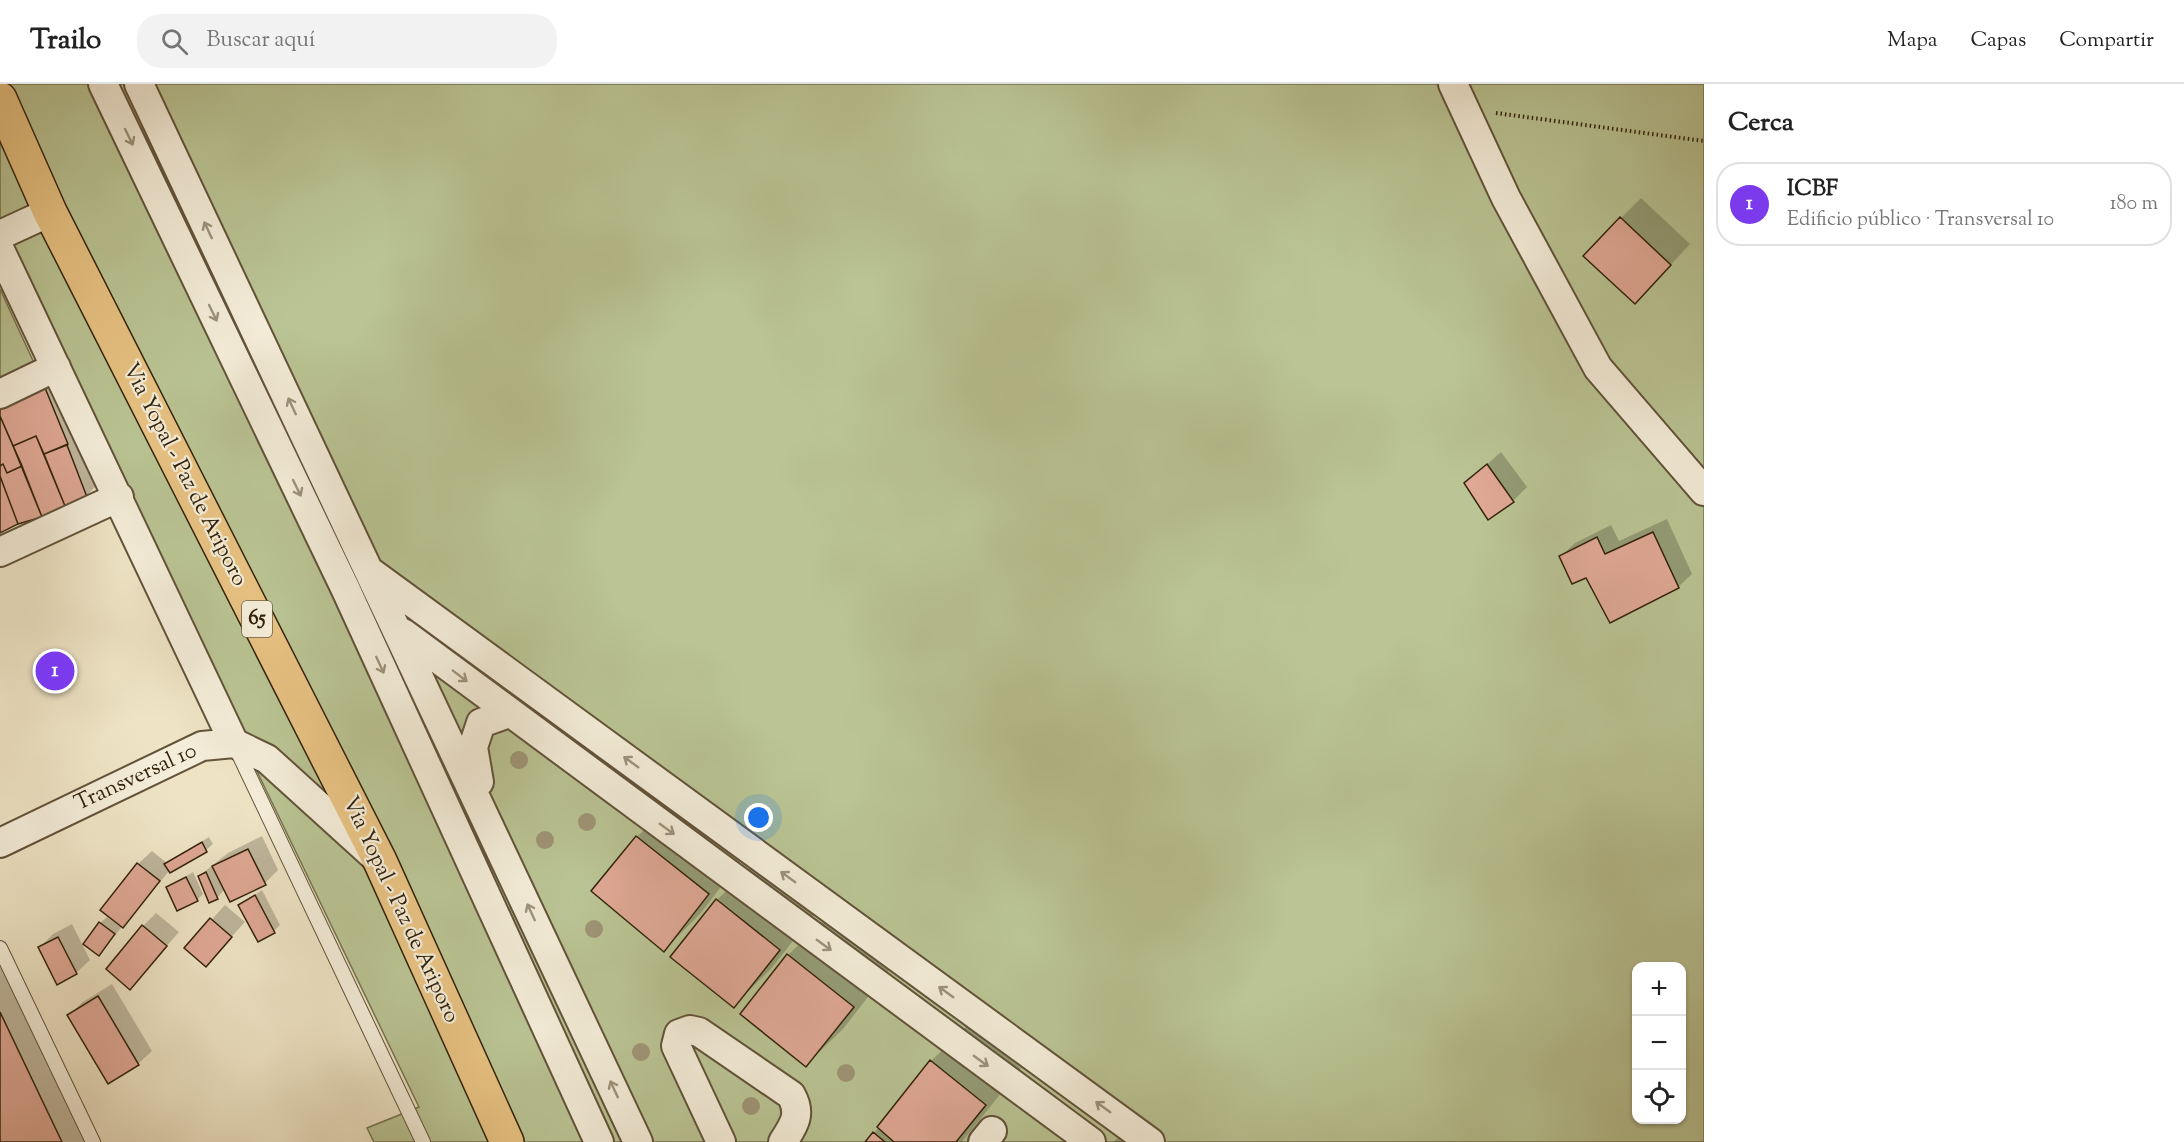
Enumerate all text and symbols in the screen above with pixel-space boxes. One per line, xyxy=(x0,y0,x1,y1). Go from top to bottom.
search box xyxy=(137,14,557,68)
text: Trailo xyxy=(30,21,101,61)
icon: search xyxy=(158,25,191,58)
text: Buscar aquí xyxy=(206,25,315,57)
text: Mapa xyxy=(1887,26,1937,56)
text: Capas xyxy=(1970,26,2026,56)
text: Compartir xyxy=(2059,26,2154,56)
text: Cerca xyxy=(1728,105,1794,142)
one-way arrow xyxy=(123,127,135,145)
text: ICBF xyxy=(1787,174,1838,206)
text: 1 xyxy=(1746,190,1753,219)
text: 180 m xyxy=(2110,190,2158,219)
text: Edificio público · Transversal 10 xyxy=(1787,206,2054,235)
one-way arrow xyxy=(201,221,213,239)
one-way arrow xyxy=(208,303,220,321)
street label: Via Yopal - Paz de Ariporo xyxy=(114,358,254,592)
one-way arrow xyxy=(285,397,297,415)
one-way arrow xyxy=(292,479,304,497)
road number: 65 xyxy=(242,601,272,637)
pin: 1 xyxy=(36,648,74,694)
one-way arrow xyxy=(376,656,387,674)
one-way arrow xyxy=(451,669,467,682)
street label: Transversal 10 xyxy=(70,736,202,820)
one-way arrow xyxy=(623,756,639,768)
street label: Via Yopal - Paz de Ariporo xyxy=(333,791,467,1029)
your location xyxy=(744,803,773,832)
one-way arrow xyxy=(658,823,674,835)
one-way arrow xyxy=(781,871,797,883)
one-way arrow xyxy=(525,904,537,922)
one-way arrow xyxy=(815,939,831,951)
map controls xyxy=(1632,962,1686,1124)
button: + xyxy=(1632,962,1686,1016)
one-way arrow xyxy=(938,986,954,998)
button: − xyxy=(1632,1016,1686,1070)
one-way arrow xyxy=(972,1054,988,1067)
button: locate xyxy=(1632,1070,1686,1124)
one-way arrow xyxy=(607,1080,618,1098)
one-way arrow xyxy=(1095,1101,1111,1114)

